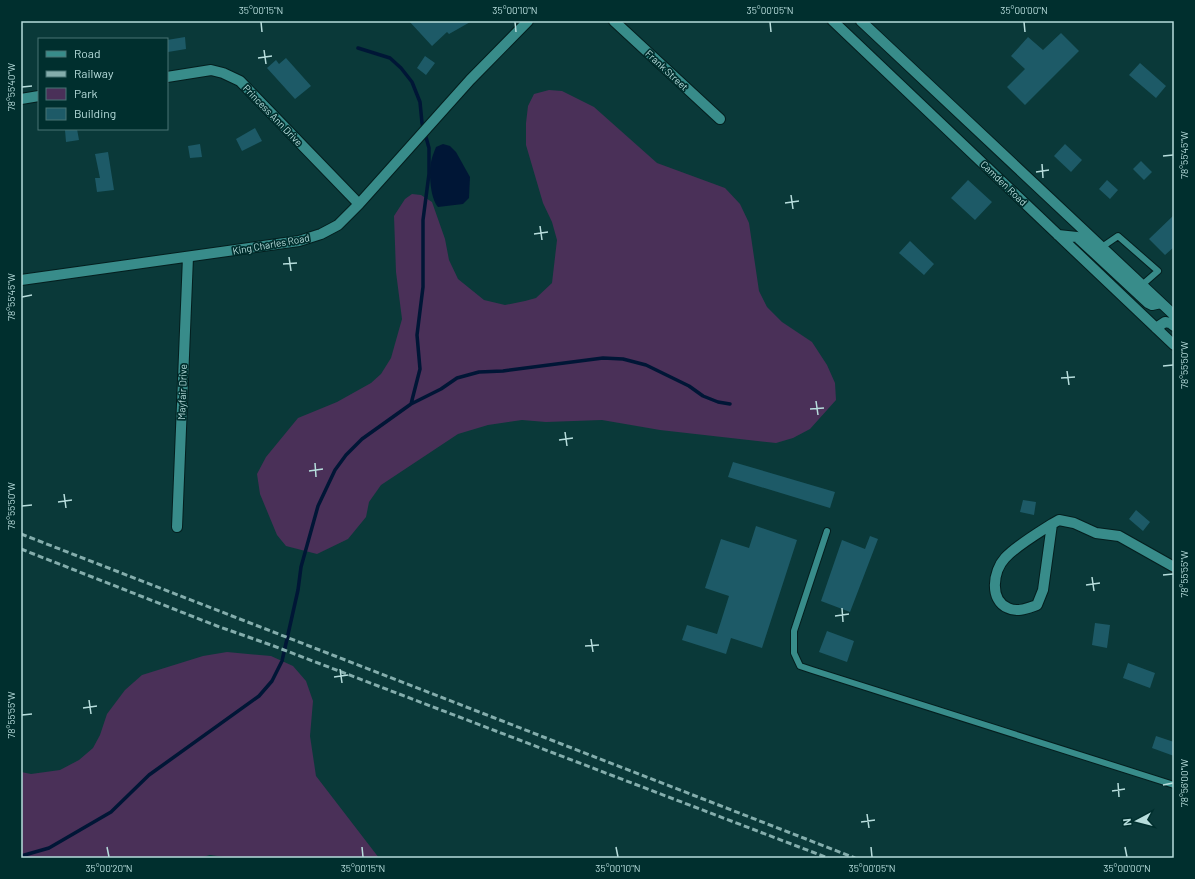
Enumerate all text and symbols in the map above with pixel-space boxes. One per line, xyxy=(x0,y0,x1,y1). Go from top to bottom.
text: 35°00'15"N xyxy=(239,4,283,16)
text: 35°00'10"N xyxy=(492,4,538,16)
text: 35°00'05"N xyxy=(747,4,793,16)
text: 35°00'00"N xyxy=(1000,4,1048,16)
legend xyxy=(38,38,168,130)
text: Road xyxy=(74,46,101,60)
street label: Frank Street xyxy=(643,47,691,93)
text: 78°55'40"W xyxy=(5,63,17,111)
text: Railway xyxy=(74,66,114,80)
street label: Princess Ann Drive xyxy=(241,82,305,148)
text: Park xyxy=(74,86,98,100)
text: Building xyxy=(74,106,116,120)
text: 78°55'45"W xyxy=(1178,131,1190,179)
street label: Camden Road xyxy=(978,158,1030,208)
street label: King Charles Road xyxy=(232,231,310,257)
text: 78°55'45"W xyxy=(5,273,17,321)
text: 78°55'50"W xyxy=(1178,341,1190,389)
street label: Mayfair Drive xyxy=(175,364,189,420)
text: 78°55'50"W xyxy=(5,482,17,530)
text: 78°55'55"W xyxy=(1178,550,1190,598)
text: 78°55'55"W xyxy=(5,691,17,739)
text: 78°56'00"W xyxy=(1178,759,1190,807)
north arrow xyxy=(1117,801,1157,841)
text: N xyxy=(1120,818,1133,827)
text: 35°00'20"N xyxy=(85,862,133,874)
text: 35°00'15"N xyxy=(341,862,385,874)
text: 35°00'10"N xyxy=(595,862,641,874)
text: 35°00'05"N xyxy=(849,862,895,874)
text: 35°00'00"N xyxy=(1103,862,1151,874)

